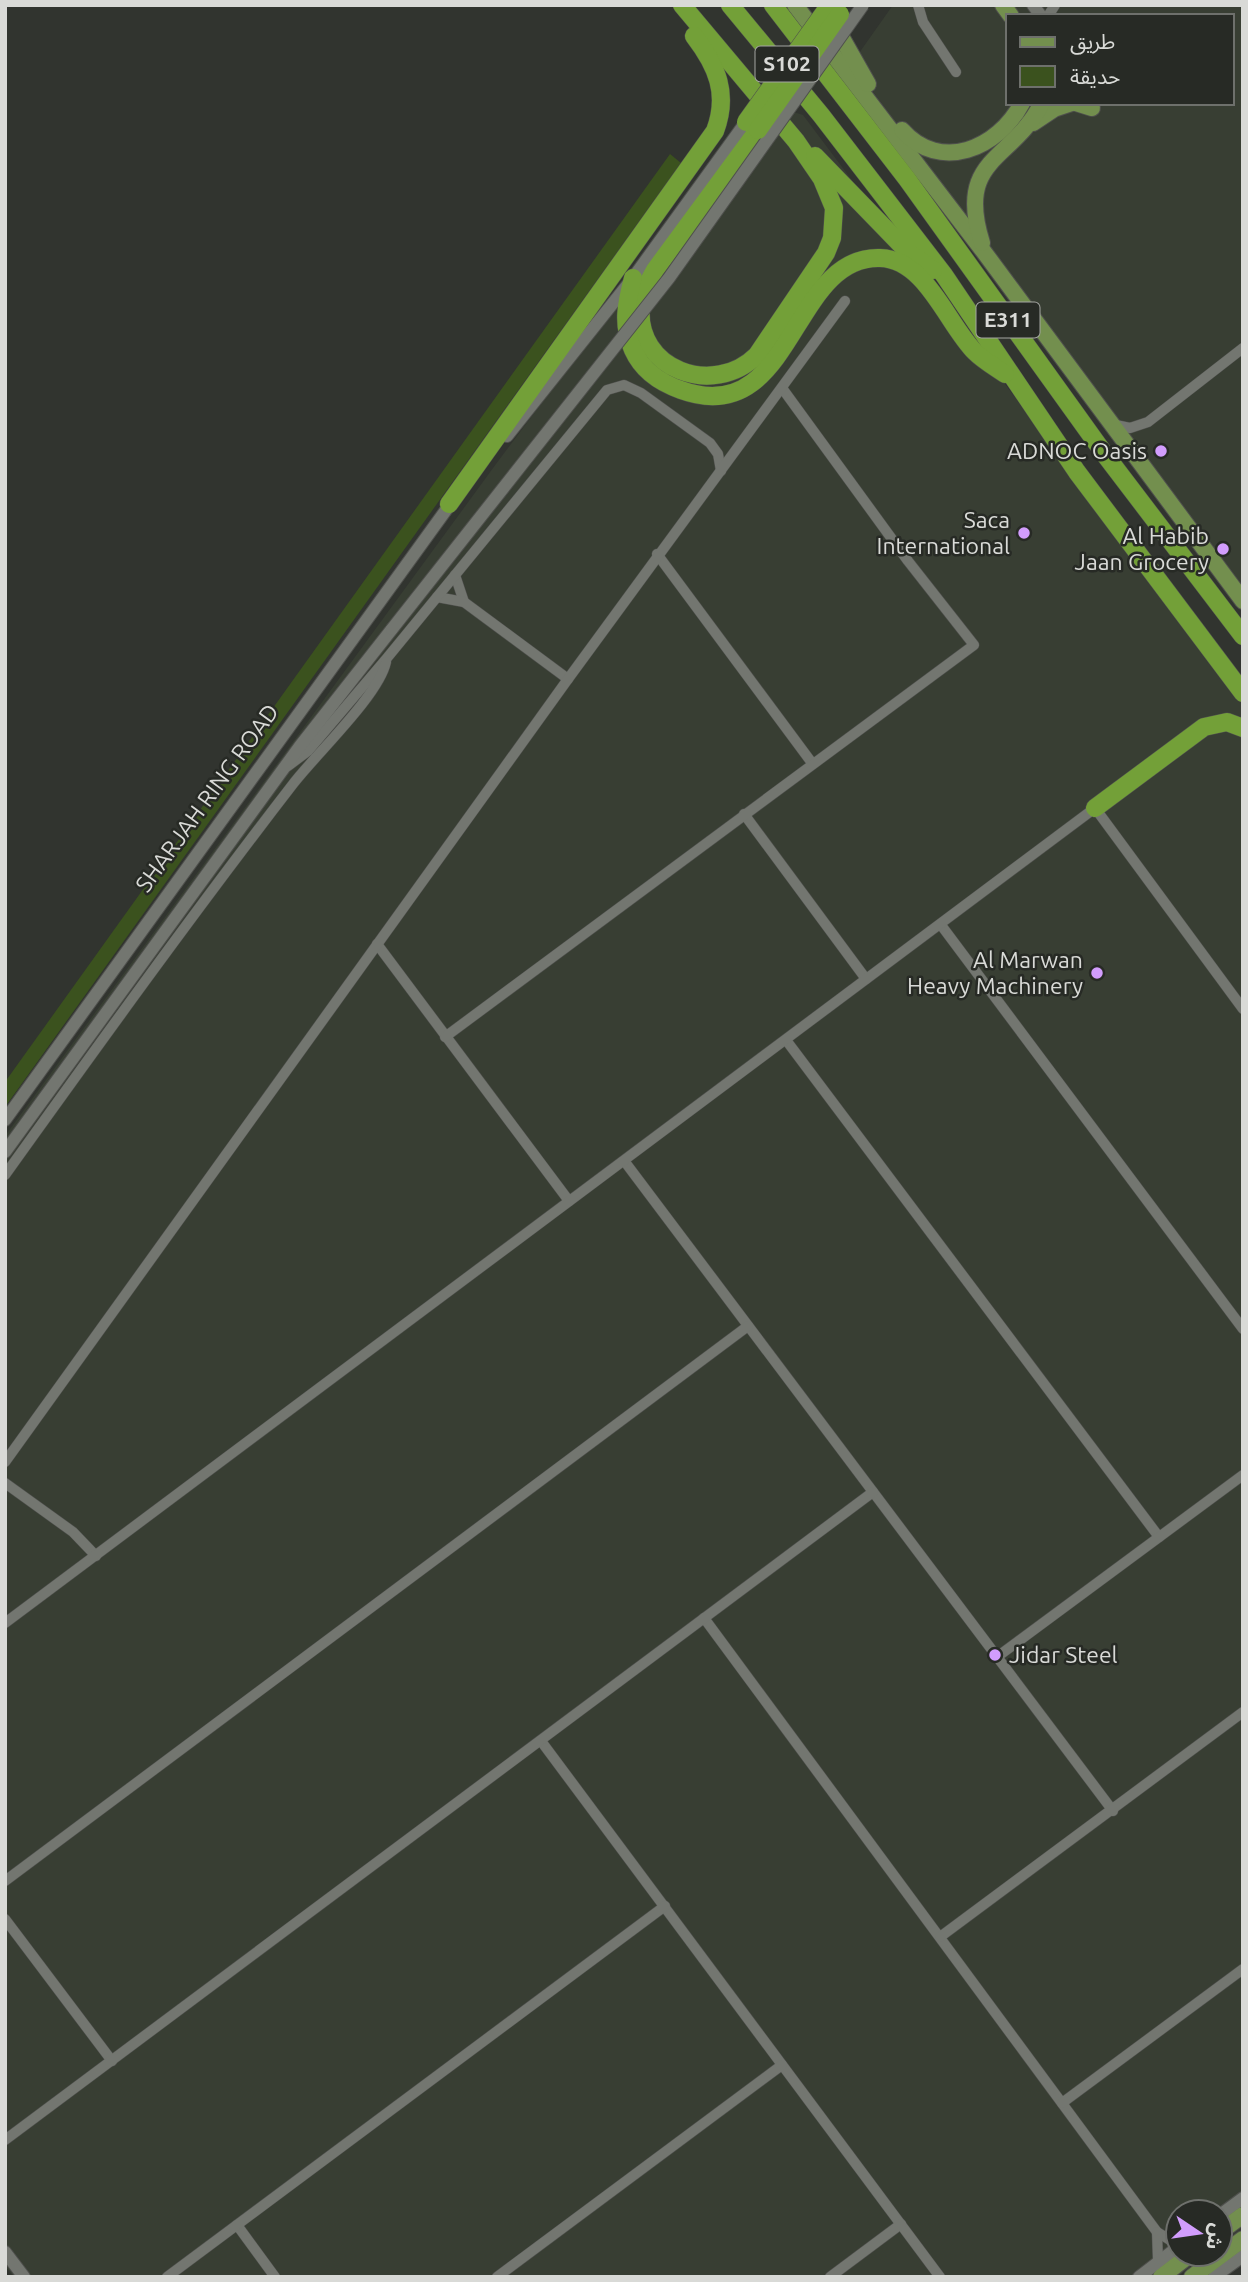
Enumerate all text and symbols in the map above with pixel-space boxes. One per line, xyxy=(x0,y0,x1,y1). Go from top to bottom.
legend xyxy=(1006,14,1234,105)
text: طريق xyxy=(1070,29,1115,55)
road number: S102 xyxy=(756,46,818,82)
text: حديقة xyxy=(1070,64,1120,88)
road number: E311 xyxy=(976,302,1040,338)
place label: ADNOC Oasis xyxy=(1007,438,1147,463)
marker: ADNOC Oasis xyxy=(1153,443,1169,459)
place label: Saca International xyxy=(877,507,1010,558)
place label: Al Habib Jaan Grocery xyxy=(1075,523,1209,574)
marker: Saca International xyxy=(1016,525,1032,541)
marker: Al Habib Jaan Grocery xyxy=(1215,541,1231,557)
street label: SHARJAH RING ROAD xyxy=(130,699,283,896)
place label: Al Marwan Heavy Machinery xyxy=(907,947,1083,998)
marker: Al Marwan Heavy Machinery xyxy=(1089,965,1105,981)
place label: Jidar Steel xyxy=(1009,1642,1118,1667)
marker: Jidar Steel xyxy=(987,1647,1003,1663)
north arrow xyxy=(1164,2198,1234,2268)
text: ش xyxy=(1202,2222,1229,2252)

